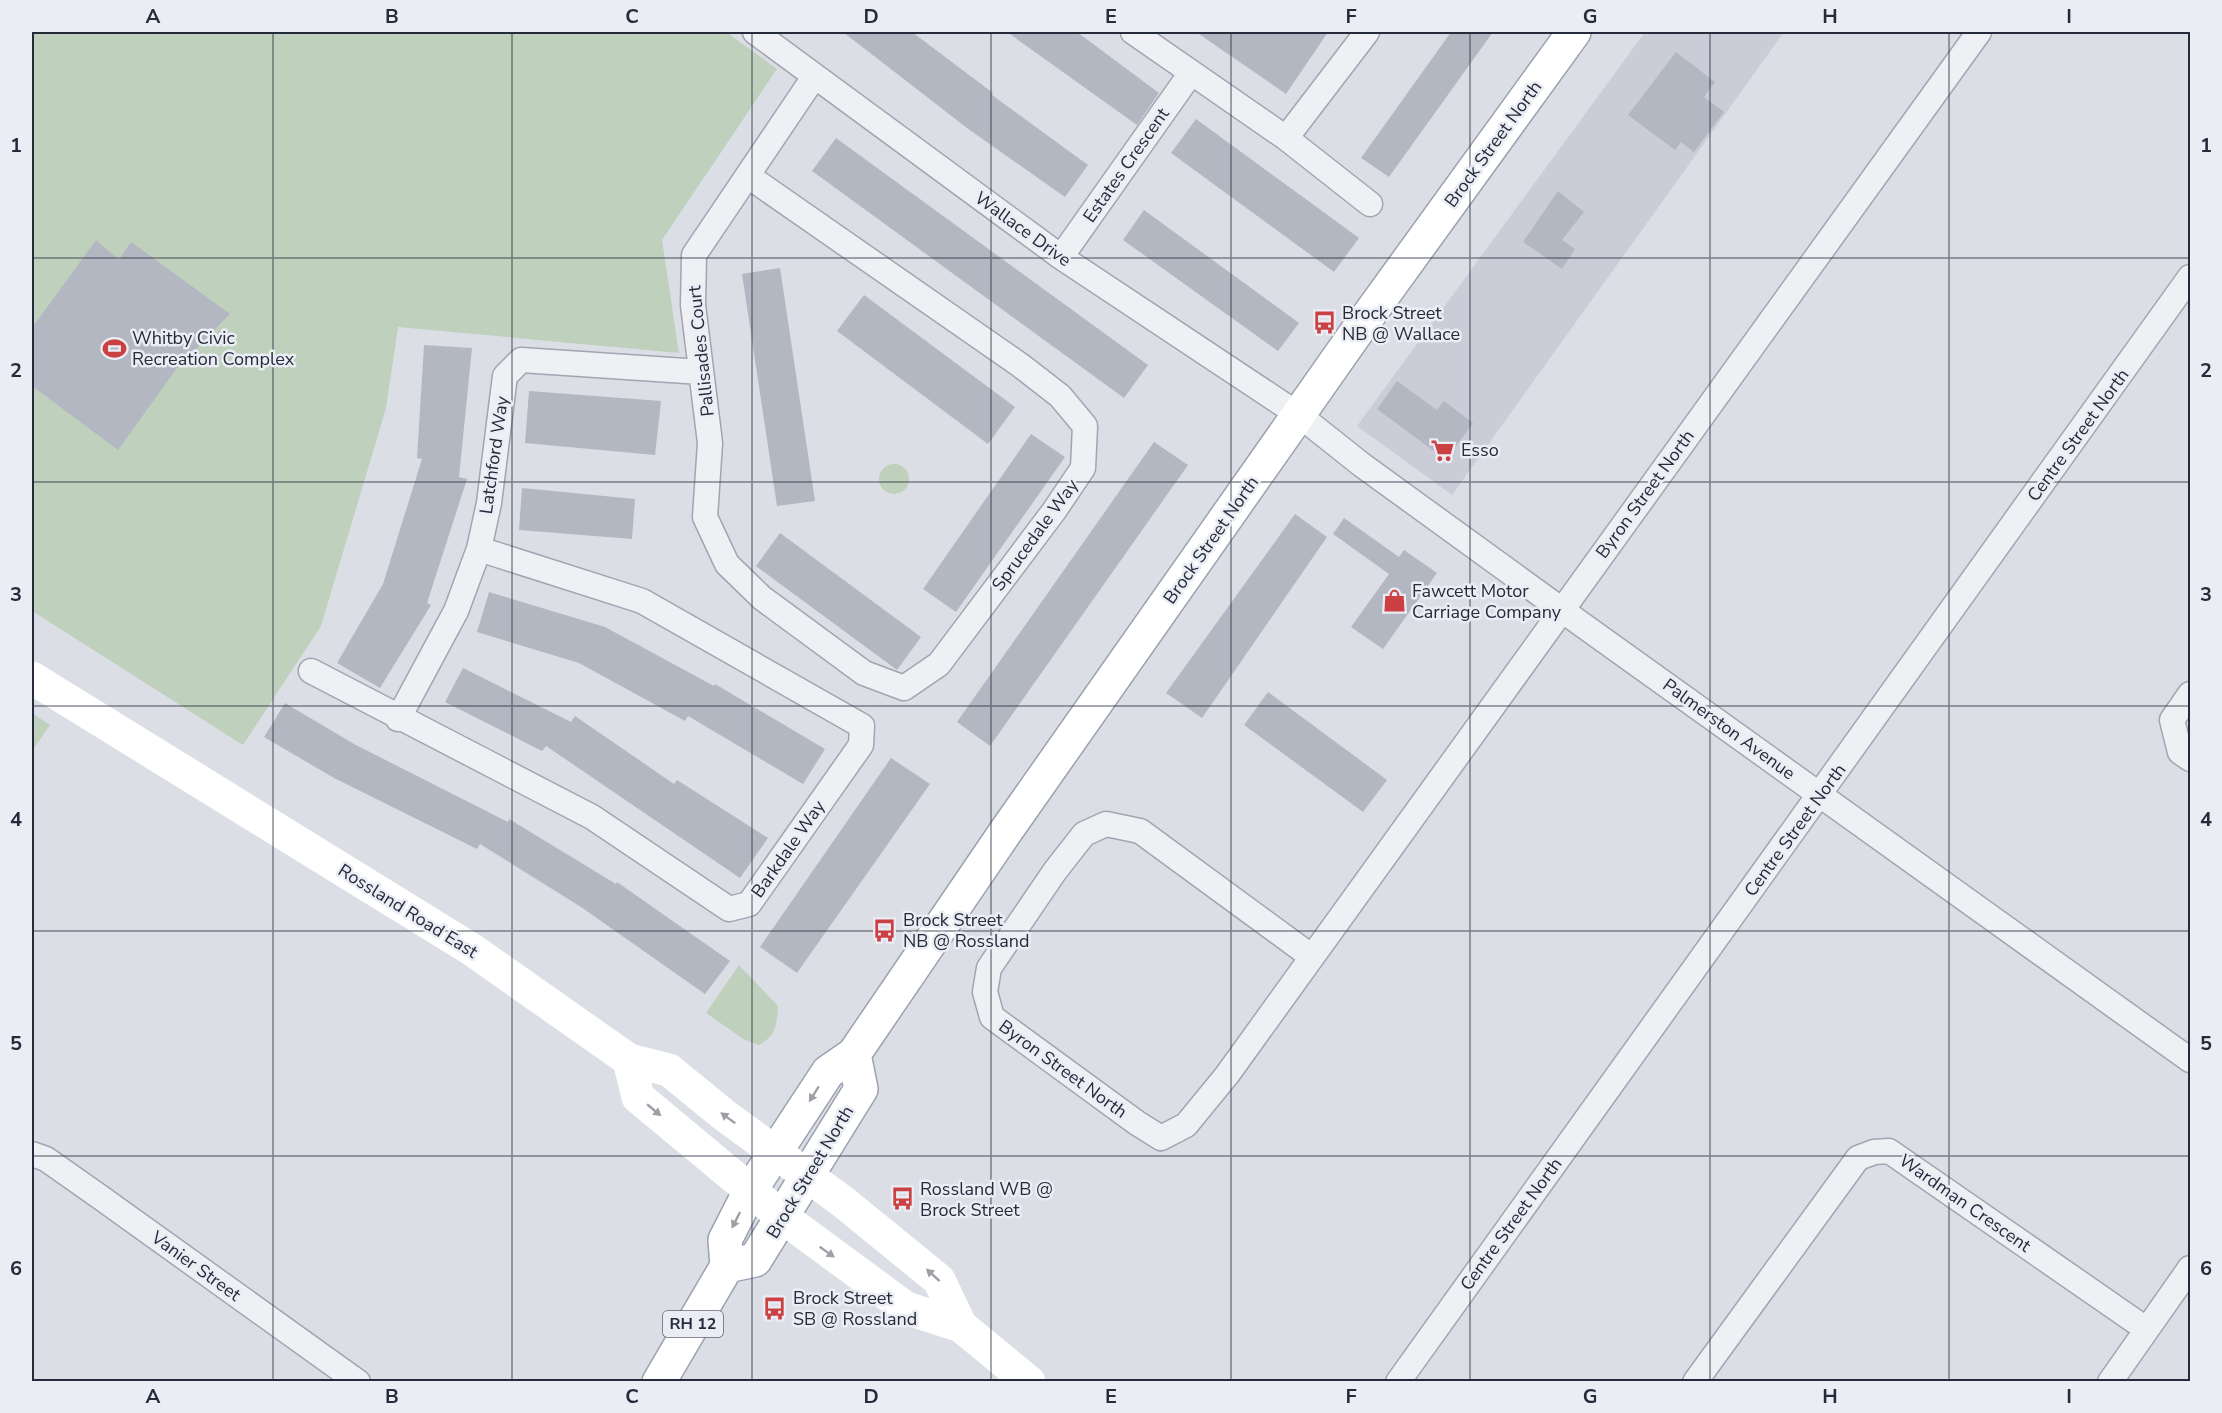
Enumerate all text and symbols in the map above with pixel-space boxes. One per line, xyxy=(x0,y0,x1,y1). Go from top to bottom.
text: A xyxy=(146,3,161,30)
text: B xyxy=(385,3,399,30)
text: C xyxy=(625,3,639,30)
text: D xyxy=(863,3,879,30)
text: E xyxy=(1105,3,1117,30)
text: F xyxy=(1345,3,1357,30)
text: G xyxy=(1583,3,1597,30)
text: H xyxy=(1822,3,1838,30)
text: I xyxy=(2066,3,2072,30)
street label: Brock Street North xyxy=(1439,76,1547,212)
street label: Estates Crescent xyxy=(1078,102,1175,227)
text: 1 xyxy=(10,132,22,159)
text: 1 xyxy=(2200,132,2212,159)
street label: Wallace Drive xyxy=(970,186,1076,272)
street label: Pallisades Court xyxy=(682,284,720,418)
place label: Brock Street NB @ Wallace xyxy=(1342,301,1460,346)
bus stop icon: Brock Street NB @ Wallace xyxy=(1311,310,1337,336)
place label: Whitby Civic Recreation Complex xyxy=(132,326,295,371)
sports icon: Whitby Civic Recreation Complex xyxy=(101,335,127,361)
text: 2 xyxy=(10,357,22,384)
text: 2 xyxy=(2200,357,2212,384)
street label: Centre Street North xyxy=(2022,364,2134,506)
street label: Latchford Way xyxy=(474,394,514,515)
street label: Byron Street North xyxy=(1590,425,1700,563)
supermarket icon: Esso xyxy=(1430,437,1456,463)
place label: Esso xyxy=(1461,438,1499,462)
street label: Brock Street North xyxy=(1158,471,1264,609)
street label: Sprucedale Way xyxy=(986,474,1084,596)
place label: Fawcett Motor Carriage Company xyxy=(1412,579,1562,624)
text: 3 xyxy=(10,581,22,608)
text: 3 xyxy=(2200,581,2212,608)
shop icon: Fawcett Motor Carriage Company xyxy=(1381,588,1407,614)
street label: Palmerston Avenue xyxy=(1658,673,1800,785)
street label: Centre Street North xyxy=(1739,759,1851,901)
street label: Barkdale Way xyxy=(746,795,831,903)
text: 4 xyxy=(10,806,22,833)
text: 4 xyxy=(2200,806,2212,833)
street label: Rossland Road East xyxy=(334,858,483,964)
place label: Brock Street NB @ Rossland xyxy=(903,908,1030,953)
bus stop icon: Brock Street NB @ Rossland xyxy=(872,917,898,943)
street label: Byron Street North xyxy=(994,1014,1132,1124)
text: 5 xyxy=(10,1030,22,1057)
text: 5 xyxy=(2200,1030,2212,1057)
one-way arrow xyxy=(808,1086,819,1103)
street label: Brock Street North xyxy=(761,1101,859,1243)
one-way arrow xyxy=(646,1103,661,1115)
one-way arrow xyxy=(721,1112,737,1124)
street label: Wardman Crescent xyxy=(1894,1148,2036,1258)
street label: Centre Street North xyxy=(1455,1153,1567,1295)
place label: Rossland WB @ Brock Street xyxy=(920,1177,1053,1222)
bus stop icon: Rossland WB @ Brock Street xyxy=(889,1186,915,1212)
one-way arrow xyxy=(731,1211,741,1229)
street label: Vanier Street xyxy=(146,1225,246,1307)
one-way arrow xyxy=(819,1246,835,1258)
text: 6 xyxy=(10,1255,22,1282)
text: 6 xyxy=(2200,1255,2212,1282)
one-way arrow xyxy=(925,1268,940,1282)
place label: Brock Street SB @ Rossland xyxy=(793,1286,917,1331)
bus stop icon: Brock Street SB @ Rossland xyxy=(762,1295,788,1321)
road number: RH 12 xyxy=(663,1311,723,1337)
text: A xyxy=(146,1383,161,1410)
text: B xyxy=(385,1383,399,1410)
text: C xyxy=(625,1383,639,1410)
text: D xyxy=(863,1383,879,1410)
text: E xyxy=(1105,1383,1117,1410)
text: F xyxy=(1345,1383,1357,1410)
text: G xyxy=(1583,1383,1597,1410)
text: H xyxy=(1822,1383,1838,1410)
text: I xyxy=(2066,1383,2072,1410)

